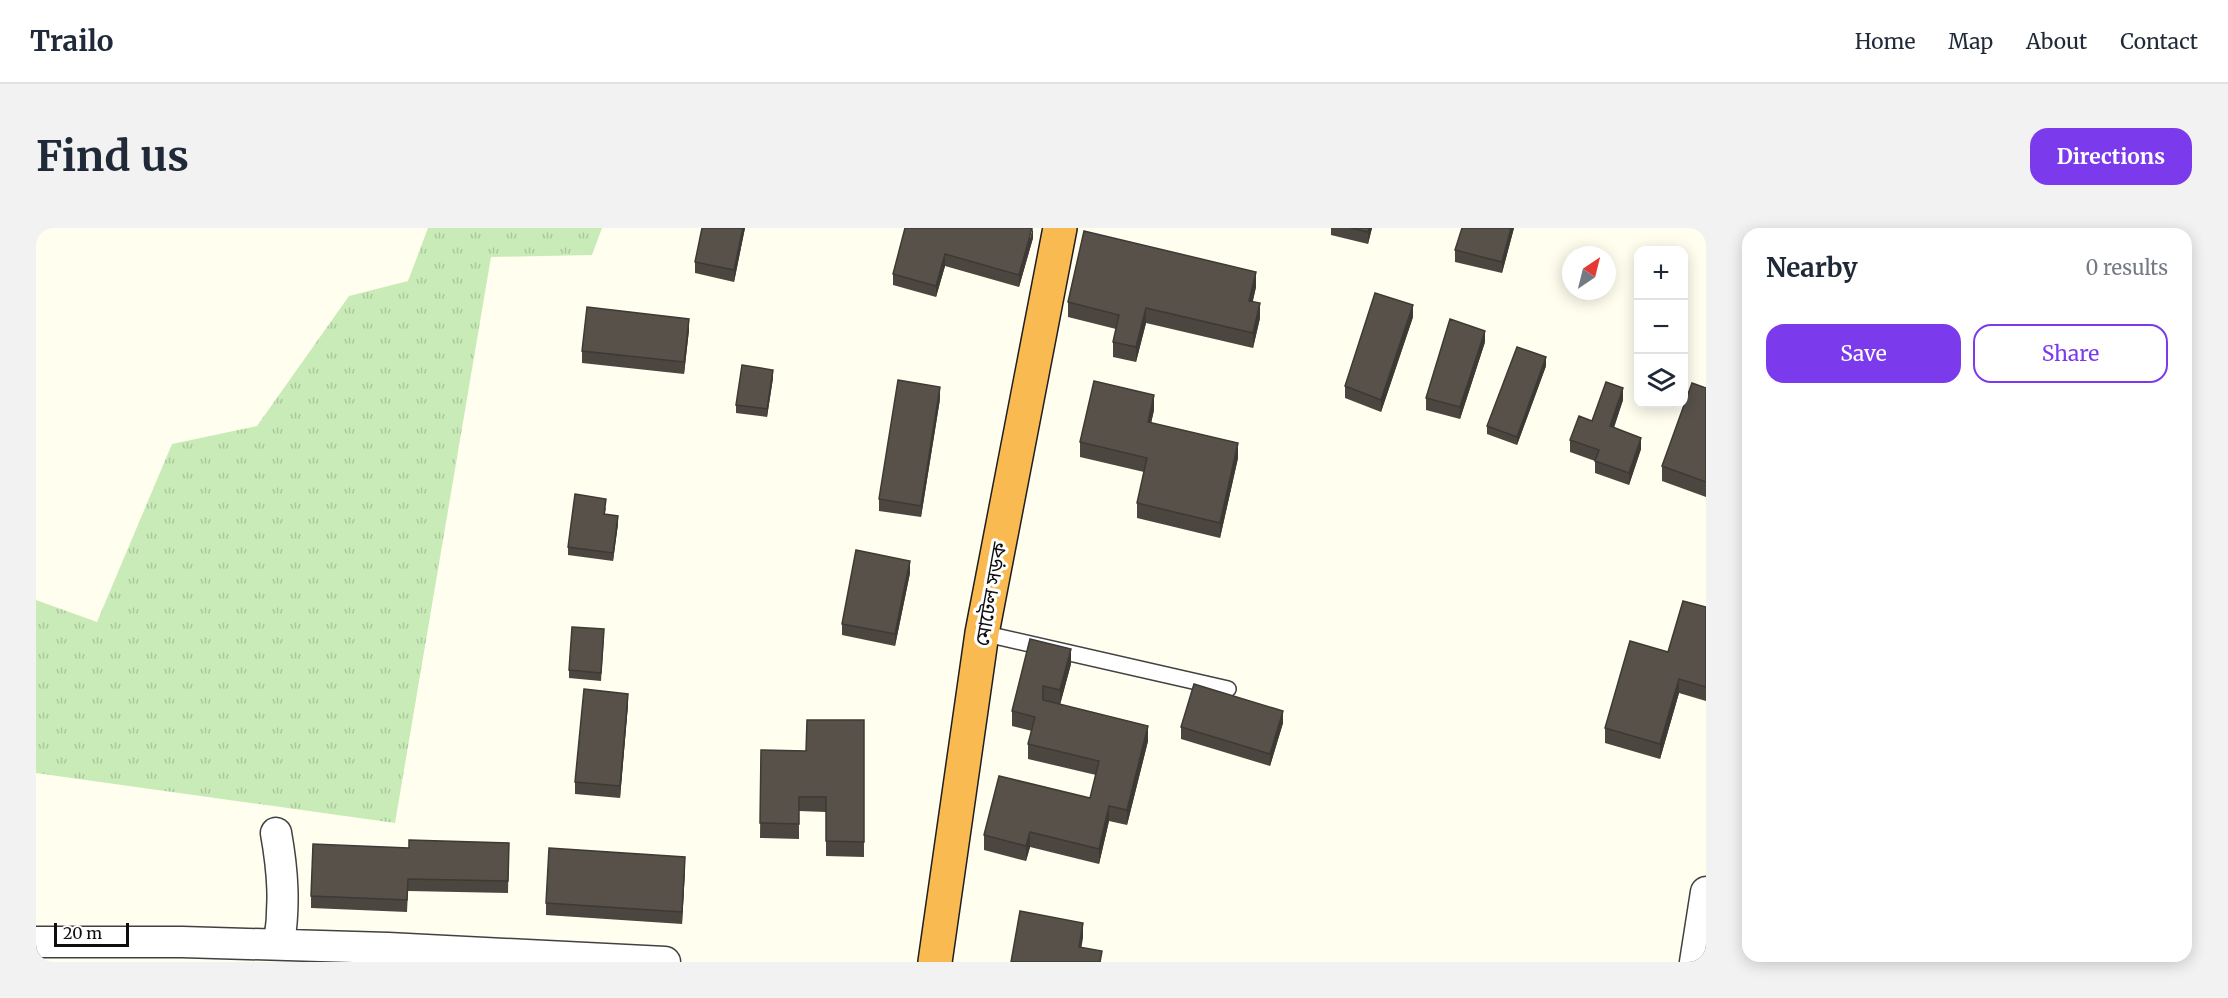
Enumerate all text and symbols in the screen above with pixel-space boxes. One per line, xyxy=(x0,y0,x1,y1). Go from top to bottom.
text: Trailo xyxy=(30,23,114,59)
text: Home xyxy=(1855,28,1915,55)
text: Map xyxy=(1948,28,1993,55)
text: About xyxy=(2026,28,2087,55)
text: Contact xyxy=(2120,28,2198,55)
button: Directions xyxy=(2030,128,2192,185)
text: Find us xyxy=(36,130,189,182)
north arrow xyxy=(1562,246,1616,300)
map controls xyxy=(1634,246,1688,408)
button: + xyxy=(1634,246,1688,300)
text: Nearby xyxy=(1766,251,1858,284)
text: 0 results xyxy=(2085,255,2168,280)
button: − xyxy=(1634,300,1688,354)
button: Save xyxy=(1766,324,1961,383)
button: Share xyxy=(1973,324,2168,383)
button: layers xyxy=(1634,354,1688,408)
street label: মোটেল সড়ক xyxy=(969,539,1012,648)
scale bar xyxy=(54,920,129,948)
text: 20 m xyxy=(63,923,102,943)

